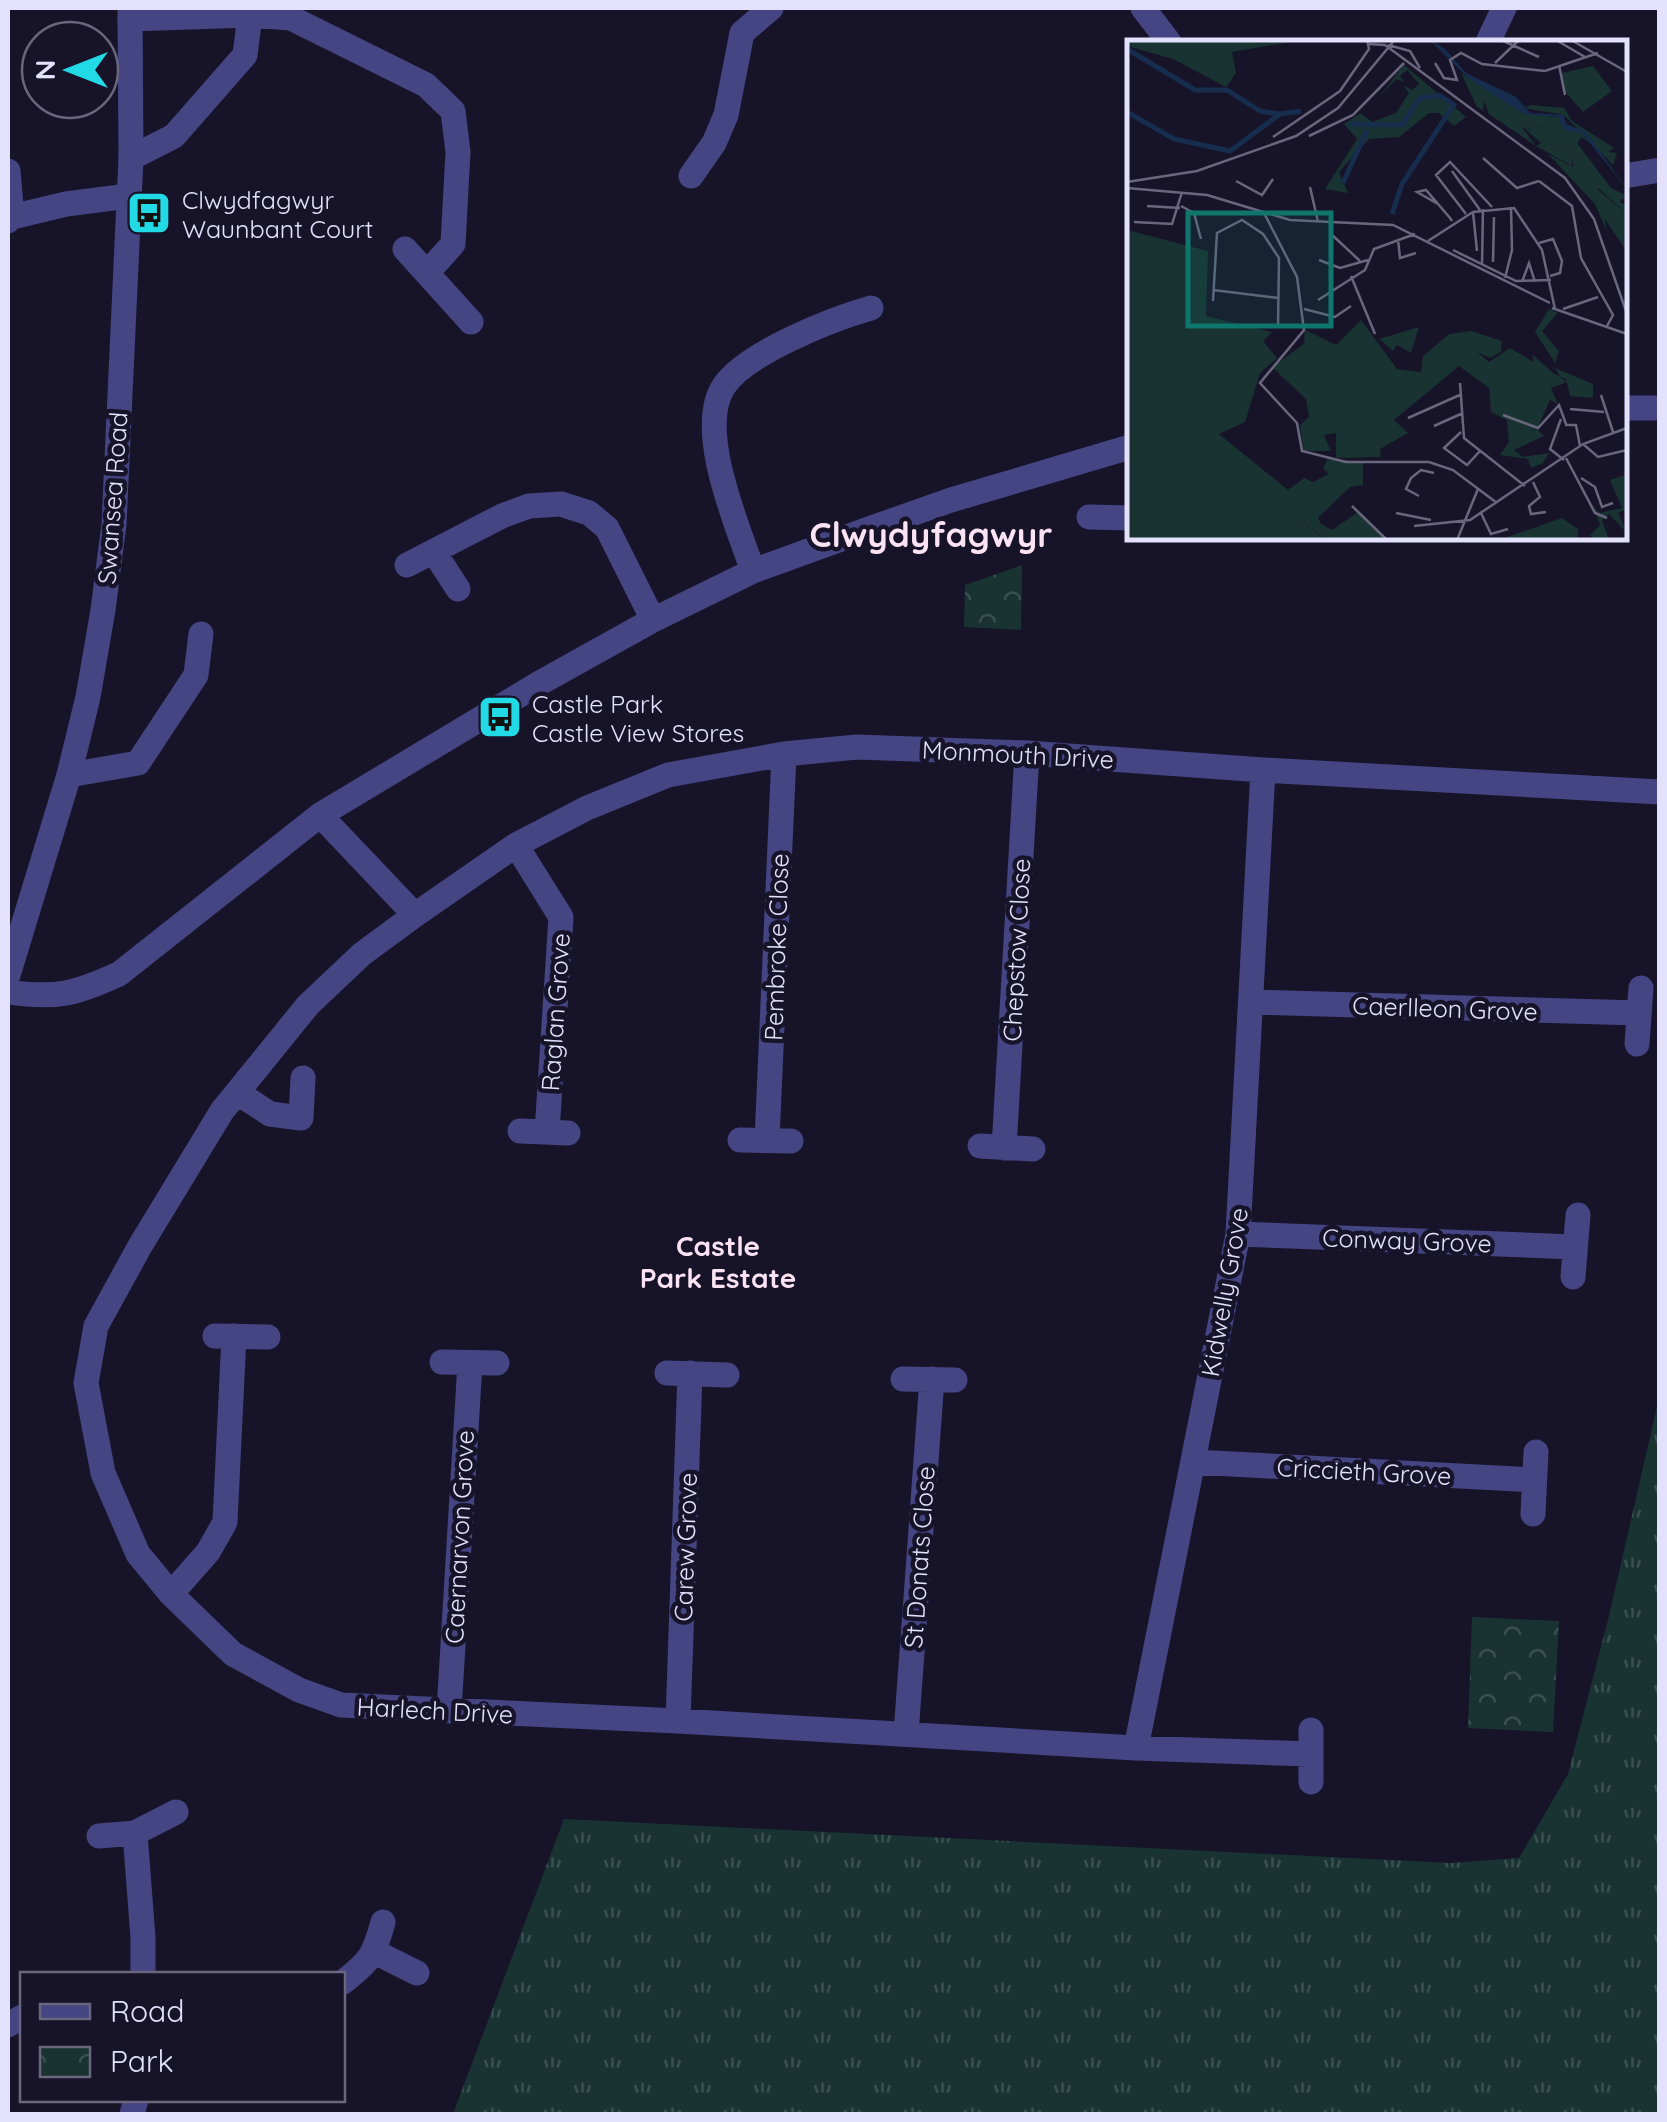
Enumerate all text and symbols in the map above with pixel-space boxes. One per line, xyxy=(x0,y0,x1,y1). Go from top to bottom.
north arrow xyxy=(20,20,120,120)
inset map xyxy=(1127,40,1627,540)
text: N xyxy=(27,60,62,80)
place label: Clwydfagwyr Waunbant Court xyxy=(182,184,373,244)
bus stop icon: Clwydfagwyr Waunbant Court xyxy=(126,190,172,236)
street label: Swansea Road xyxy=(91,411,133,585)
district label: Clwydyfagwyr xyxy=(810,512,1052,556)
place label: Castle Park Castle View Stores xyxy=(532,688,744,748)
bus stop icon: Castle Park Castle View Stores xyxy=(477,694,523,740)
street label: Monmouth Drive xyxy=(921,733,1115,775)
street label: Pembroke Close xyxy=(757,853,795,1041)
street label: Chepstow Close xyxy=(996,858,1036,1042)
street label: Raglan Grove xyxy=(534,932,576,1092)
street label: Caerlleon Grove xyxy=(1352,989,1538,1027)
street label: Kidwelly Grove xyxy=(1194,1205,1254,1379)
street label: Conway Grove xyxy=(1322,1222,1492,1258)
district label: Castle Park Estate xyxy=(640,1228,796,1295)
street label: Caernarvon Grove xyxy=(438,1429,480,1645)
street label: Criccieth Grove xyxy=(1276,1451,1452,1491)
street label: St Donats Close xyxy=(897,1465,941,1649)
street label: Carew Grove xyxy=(667,1472,703,1622)
street label: Harlech Drive xyxy=(356,1690,514,1730)
legend xyxy=(20,1972,345,2102)
text: Road xyxy=(110,1992,184,2030)
text: Park xyxy=(110,2042,174,2080)

